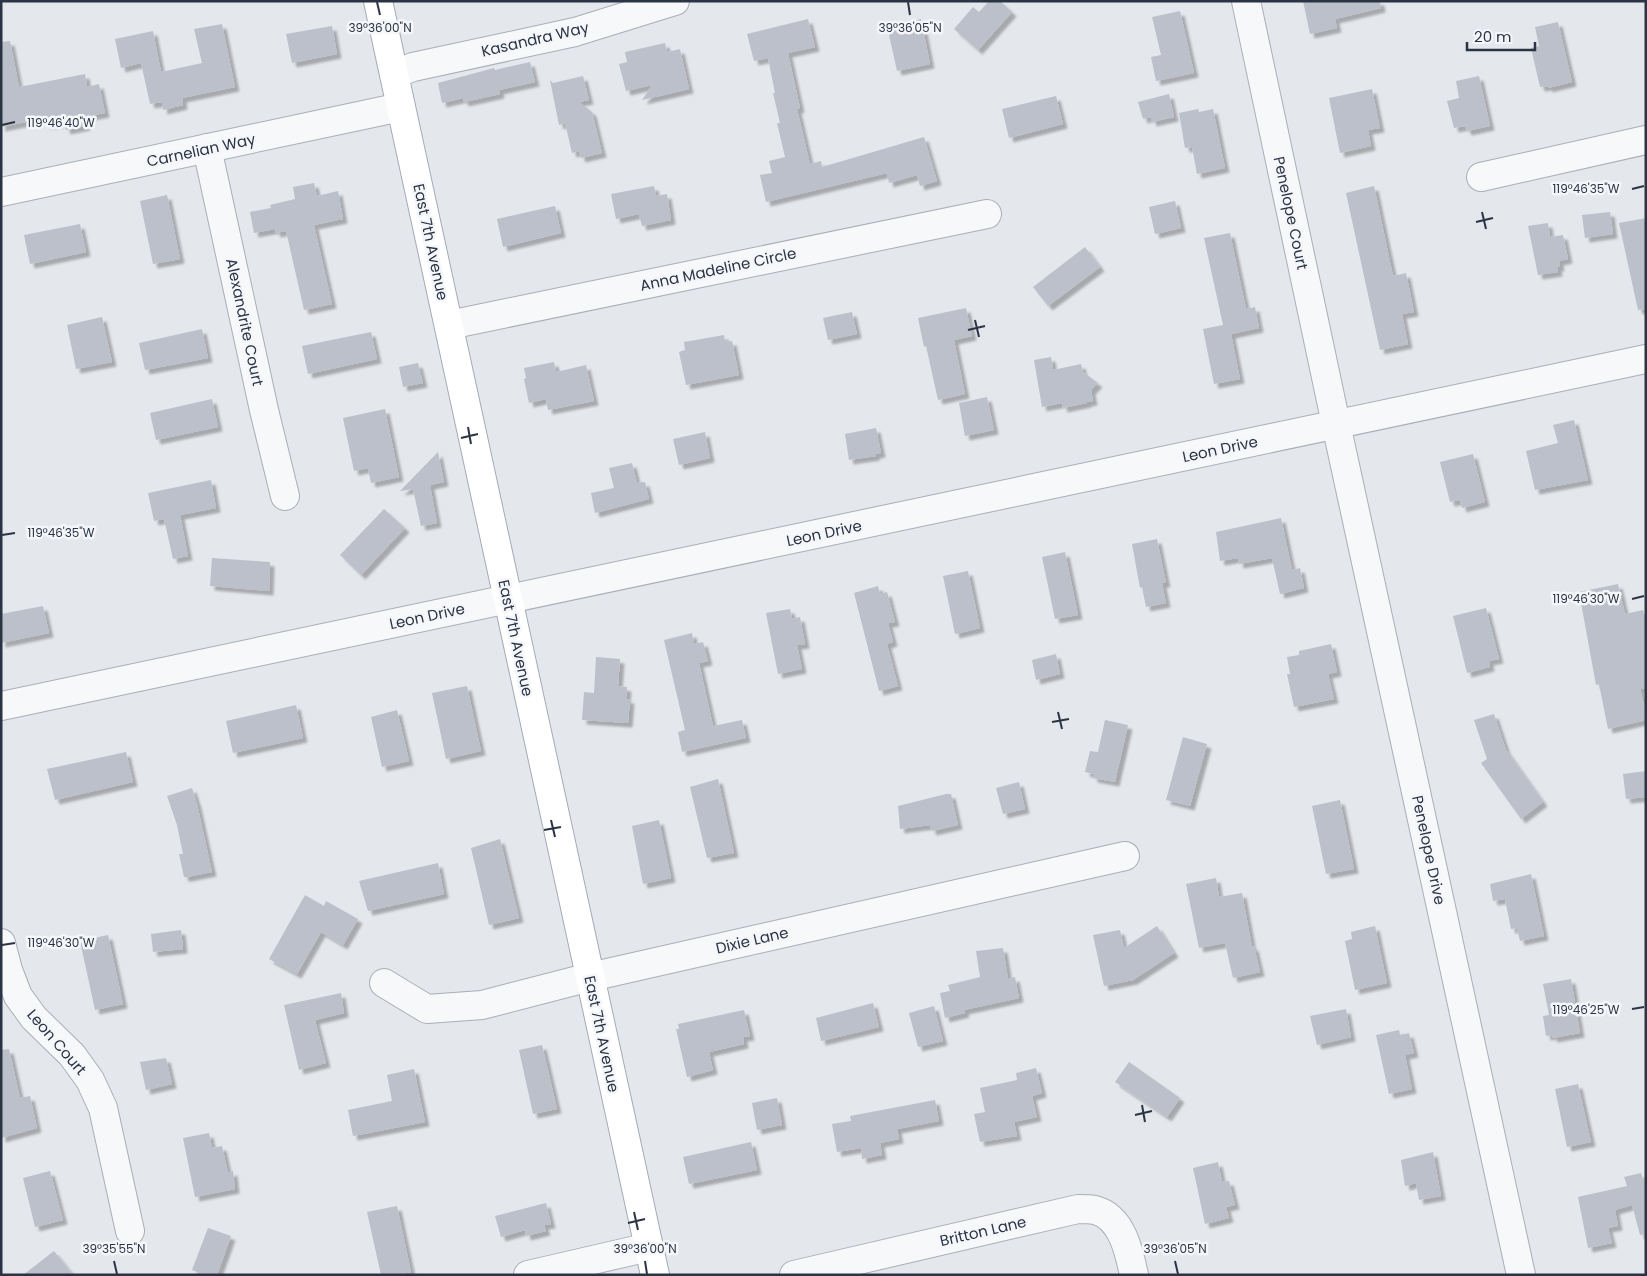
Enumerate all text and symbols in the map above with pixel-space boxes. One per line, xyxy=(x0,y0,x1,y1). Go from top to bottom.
street label: Kasandra Way xyxy=(479,16,591,62)
text: 39°36'00"N xyxy=(348,19,412,36)
text: 39°36'05"N xyxy=(878,19,942,36)
scale bar xyxy=(1467,20,1534,52)
text: 20 m xyxy=(1474,26,1512,47)
text: 119°46'40"W xyxy=(27,114,95,131)
street label: Carnelian Way xyxy=(145,128,258,172)
street label: Penelope Court xyxy=(1269,154,1313,272)
text: 119°46'35"W xyxy=(1552,180,1620,197)
street label: East 7th Avenue xyxy=(408,182,454,302)
street label: Anna Madeline Circle xyxy=(638,242,798,296)
street label: Alexandrite Court xyxy=(221,256,269,388)
street label: Leon Drive xyxy=(1180,431,1260,467)
street label: Leon Drive xyxy=(784,515,864,551)
text: 119°46'35"W xyxy=(27,524,95,541)
street label: East 7th Avenue xyxy=(493,578,539,698)
text: 119°46'30"W xyxy=(1552,590,1620,607)
street label: Leon Drive xyxy=(387,598,467,634)
street label: Penelope Drive xyxy=(1407,793,1451,907)
street label: Dixie Lane xyxy=(714,921,790,959)
text: 119°46'30"W xyxy=(27,934,95,951)
street label: East 7th Avenue xyxy=(579,974,625,1094)
text: 119°46'25"W xyxy=(1553,1001,1620,1018)
street label: Leon Court xyxy=(23,1005,91,1079)
street label: Britton Lane xyxy=(938,1211,1028,1251)
text: 39°35'55"N xyxy=(82,1240,146,1257)
text: 39°36'00"N xyxy=(613,1240,677,1257)
text: 39°36'05"N xyxy=(1143,1240,1207,1257)

